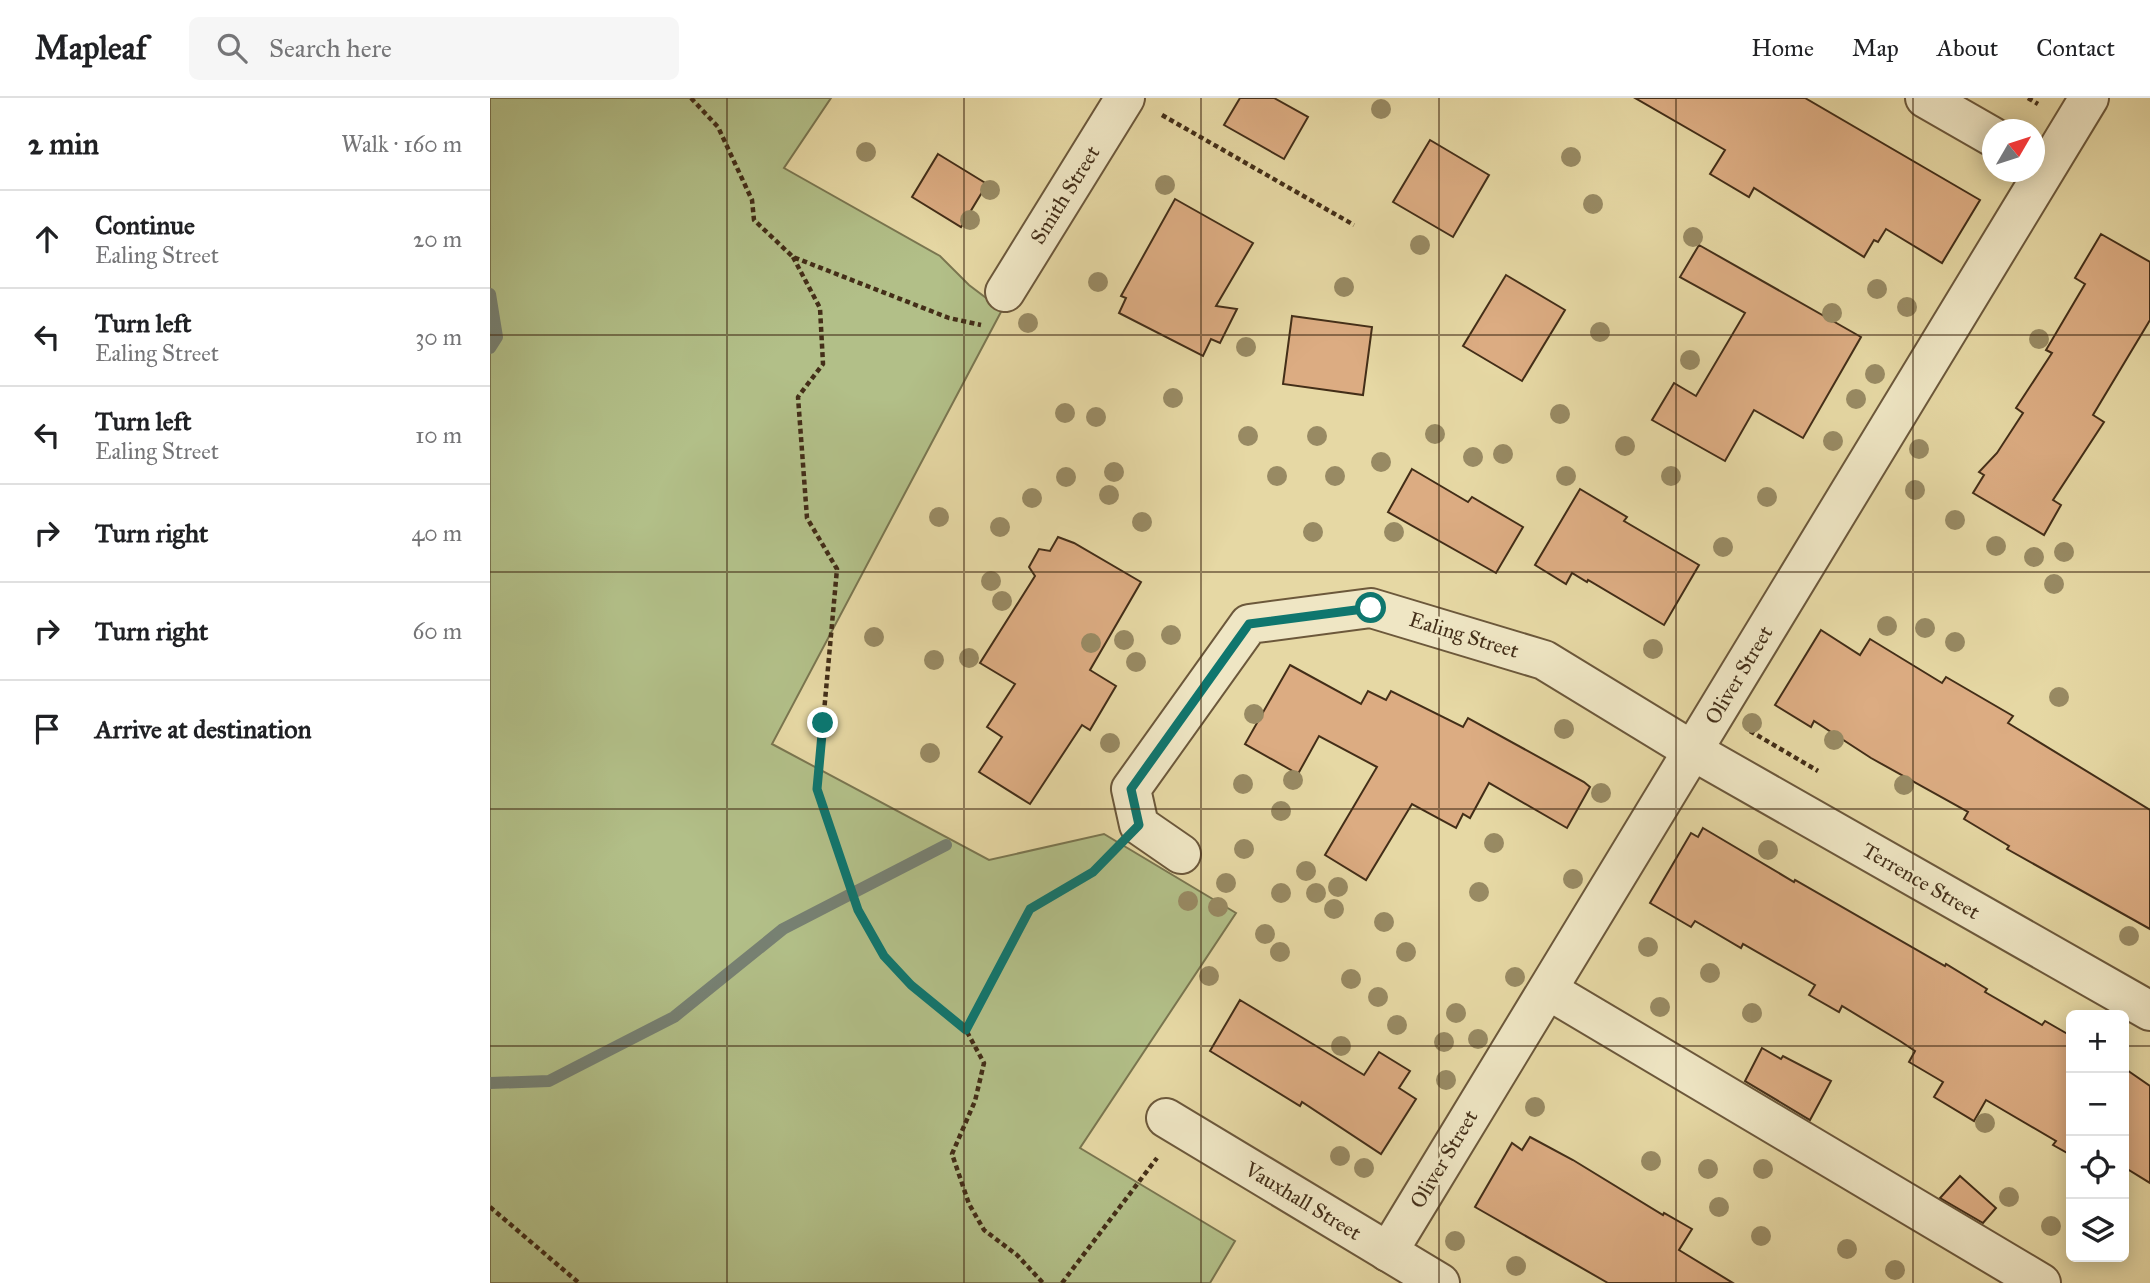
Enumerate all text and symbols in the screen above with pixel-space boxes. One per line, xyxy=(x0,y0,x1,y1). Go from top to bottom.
search box xyxy=(189,17,679,80)
text: Mapleaf xyxy=(35,28,147,68)
icon: search xyxy=(213,29,251,67)
text: Search here xyxy=(269,32,392,64)
text: Home xyxy=(1751,33,1814,63)
text: Map xyxy=(1852,33,1899,63)
text: About xyxy=(1937,33,1998,63)
text: Contact xyxy=(2036,33,2115,63)
north arrow xyxy=(1982,119,2045,182)
text: 2 min xyxy=(28,126,99,162)
text: Walk · 160 m xyxy=(341,130,462,158)
street label: Smith Street xyxy=(1025,140,1106,249)
text: Continue xyxy=(95,209,195,241)
icon: ahead xyxy=(28,220,66,258)
text: 20 m xyxy=(413,225,462,253)
text: Ealing Street xyxy=(95,241,219,269)
text: Turn left xyxy=(95,307,191,339)
icon: left xyxy=(28,318,66,356)
text: 30 m xyxy=(415,323,462,351)
text: Ealing Street xyxy=(95,339,219,367)
text: Turn left xyxy=(95,405,191,437)
icon: left xyxy=(28,416,66,454)
text: 10 m xyxy=(415,421,462,449)
text: Ealing Street xyxy=(95,437,219,465)
icon: right xyxy=(28,514,66,552)
text: Turn right xyxy=(95,517,208,549)
text: 40 m xyxy=(412,519,462,547)
route start xyxy=(1355,592,1386,623)
street label: Ealing Street xyxy=(1406,606,1522,664)
icon: right xyxy=(28,612,66,650)
text: Turn right xyxy=(95,615,208,647)
text: 60 m xyxy=(413,617,462,645)
street label: Oliver Street xyxy=(1699,621,1779,729)
route end xyxy=(807,707,838,738)
icon: arrive xyxy=(28,710,66,748)
text: Arrive at destination xyxy=(95,713,312,745)
street label: Terrence Street xyxy=(1858,837,1985,925)
map controls xyxy=(2066,1010,2129,1262)
button: + xyxy=(2066,1010,2129,1073)
button: − xyxy=(2066,1073,2129,1136)
street label: Oliver Street xyxy=(1404,1105,1484,1213)
button: locate xyxy=(2066,1136,2129,1199)
street label: Vauxhall Street xyxy=(1239,1156,1366,1246)
button: layers xyxy=(2066,1199,2129,1262)

